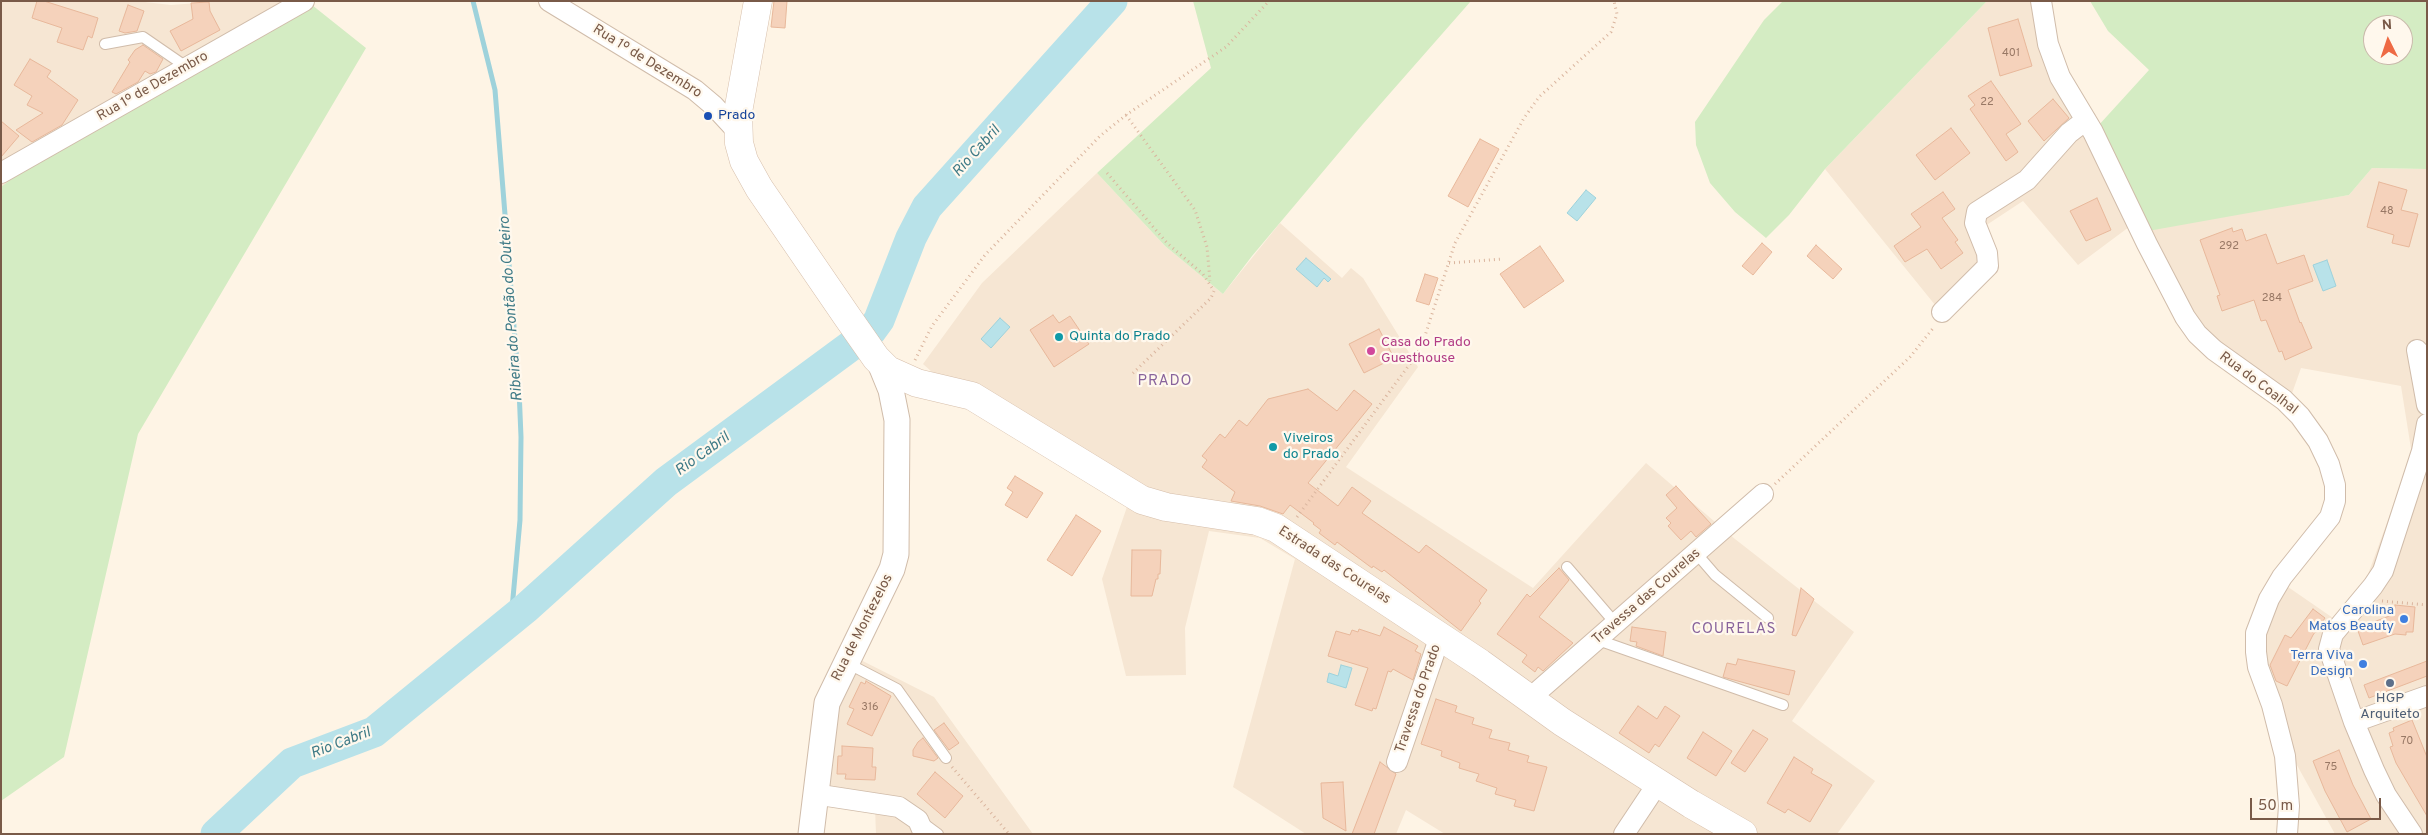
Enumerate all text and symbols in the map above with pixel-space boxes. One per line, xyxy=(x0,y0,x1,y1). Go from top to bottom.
north arrow xyxy=(2363,15,2413,65)
text: N xyxy=(2381,17,2393,34)
street label: Rua 1º de Dezembro xyxy=(589,22,705,102)
house number: 401 xyxy=(2002,47,2020,61)
street label: Rua 1º de Dezembro xyxy=(94,48,212,126)
house number: 22 xyxy=(1980,96,1994,110)
place label: Prado xyxy=(718,108,755,124)
marker: Prado xyxy=(702,110,714,122)
water label: Rio Cabril xyxy=(949,123,1005,181)
house number: 48 xyxy=(2380,205,2394,219)
water label: Ribeira do Pontão do Outeiro xyxy=(497,216,527,402)
house number: 292 xyxy=(2219,240,2239,254)
house number: 284 xyxy=(2262,292,2282,306)
place label: Quinta do Prado xyxy=(1069,329,1170,345)
marker: Quinta do Prado xyxy=(1053,331,1065,343)
place label: Casa do Prado Guesthouse xyxy=(1381,335,1471,368)
marker: Casa do Prado Guesthouse xyxy=(1365,345,1377,357)
street label: Rua do Coalhal xyxy=(2215,349,2301,419)
district label: PRADO xyxy=(1137,373,1193,391)
water label: Rio Cabril xyxy=(672,429,734,481)
place label: Viveiros do Prado xyxy=(1283,431,1339,464)
marker: Viveiros do Prado xyxy=(1267,441,1279,453)
street label: Estrada das Courelas xyxy=(1275,523,1393,609)
street label: Travessa das Courelas xyxy=(1589,545,1705,649)
street label: Rua de Montezelos xyxy=(829,572,897,684)
place label: Carolina Matos Beauty xyxy=(2309,603,2394,636)
marker: Carolina Matos Beauty xyxy=(2398,613,2410,625)
district label: COURELAS xyxy=(1690,621,1778,639)
street label: Travessa do Prado xyxy=(1393,642,1445,756)
place label: Terra Viva Design xyxy=(2290,648,2353,680)
marker: Terra Viva Design xyxy=(2357,658,2369,670)
marker: HGP Arquiteto xyxy=(2384,677,2396,689)
place label: HGP Arquiteto xyxy=(2360,691,2420,724)
house number: 316 xyxy=(861,701,879,715)
water label: Rio Cabril xyxy=(308,724,374,764)
house number: 70 xyxy=(2401,735,2413,749)
house number: 75 xyxy=(2325,761,2337,775)
scale bar xyxy=(2253,788,2384,820)
text: 50 m xyxy=(2258,797,2293,816)

